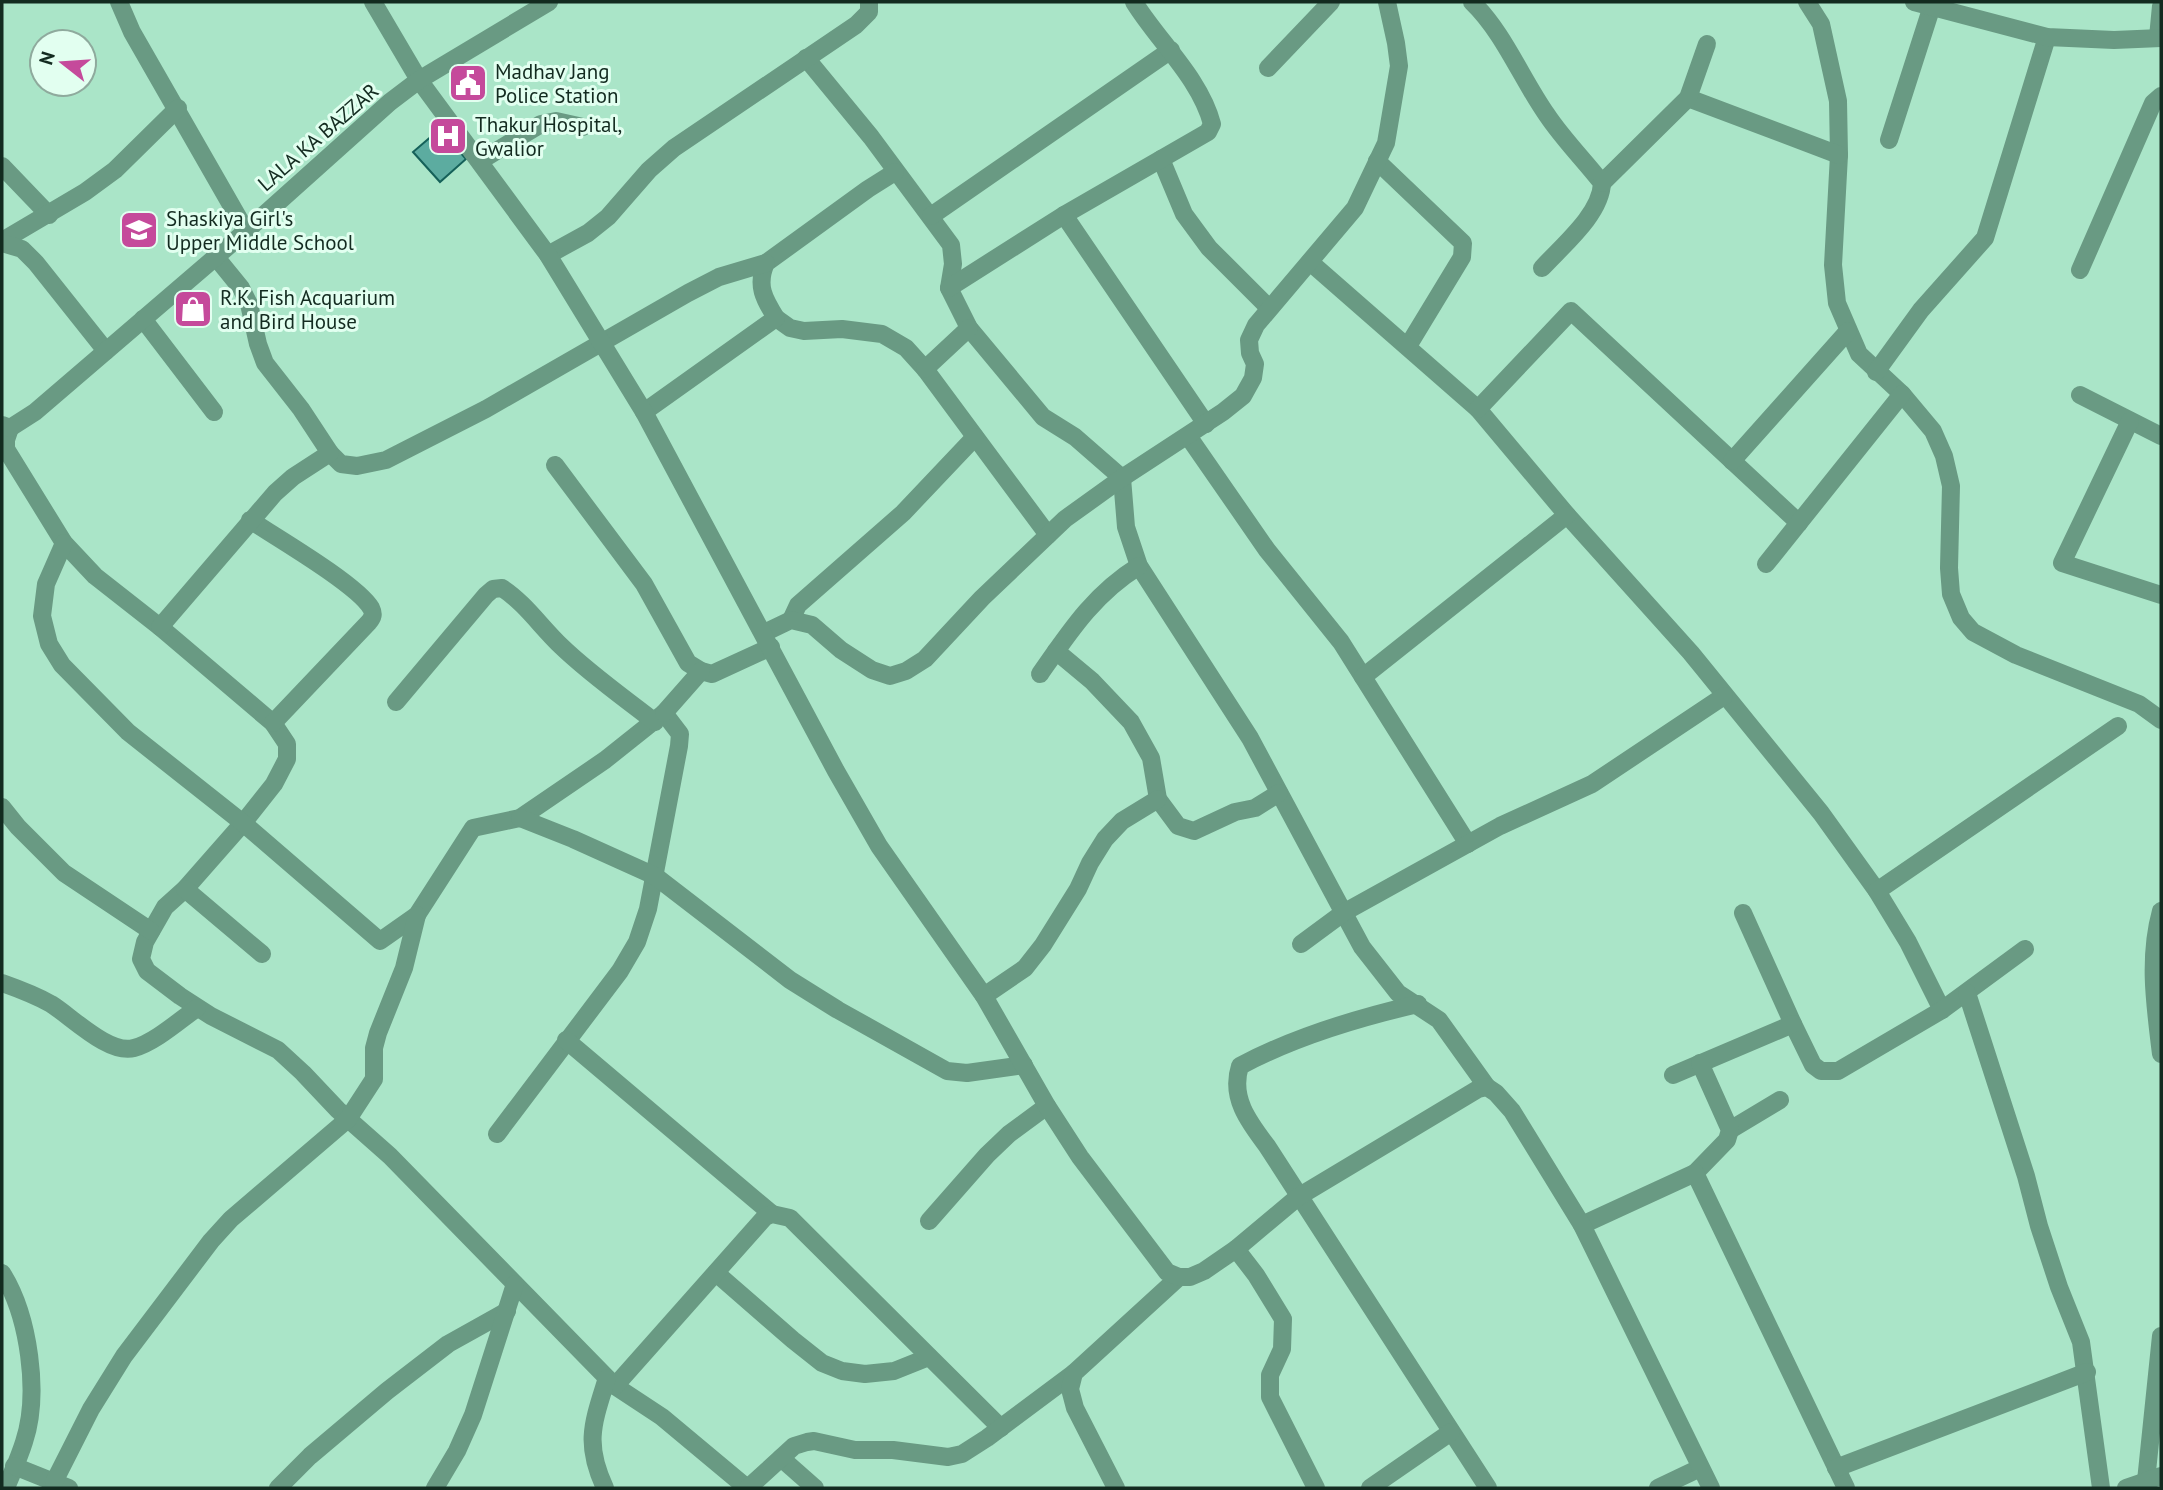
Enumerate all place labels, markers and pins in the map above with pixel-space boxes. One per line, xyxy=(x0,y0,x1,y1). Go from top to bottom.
place label: Madhav Jang Police Station xyxy=(495,58,618,109)
public building icon: Madhav Jang Police Station xyxy=(447,62,489,104)
place label: Thakur Hospital, Gwalior xyxy=(475,111,622,162)
hospital icon: Thakur Hospital, Gwalior xyxy=(427,115,469,157)
place label: Shaskiya Girl's Upper Middle School xyxy=(166,205,354,256)
school or university icon: Shaskiya Girl's Upper Middle School xyxy=(118,209,160,251)
place label: R.K. Fish Acquarium and Bird House xyxy=(220,284,395,335)
shop icon: R.K. Fish Acquarium and Bird House xyxy=(172,288,214,330)

